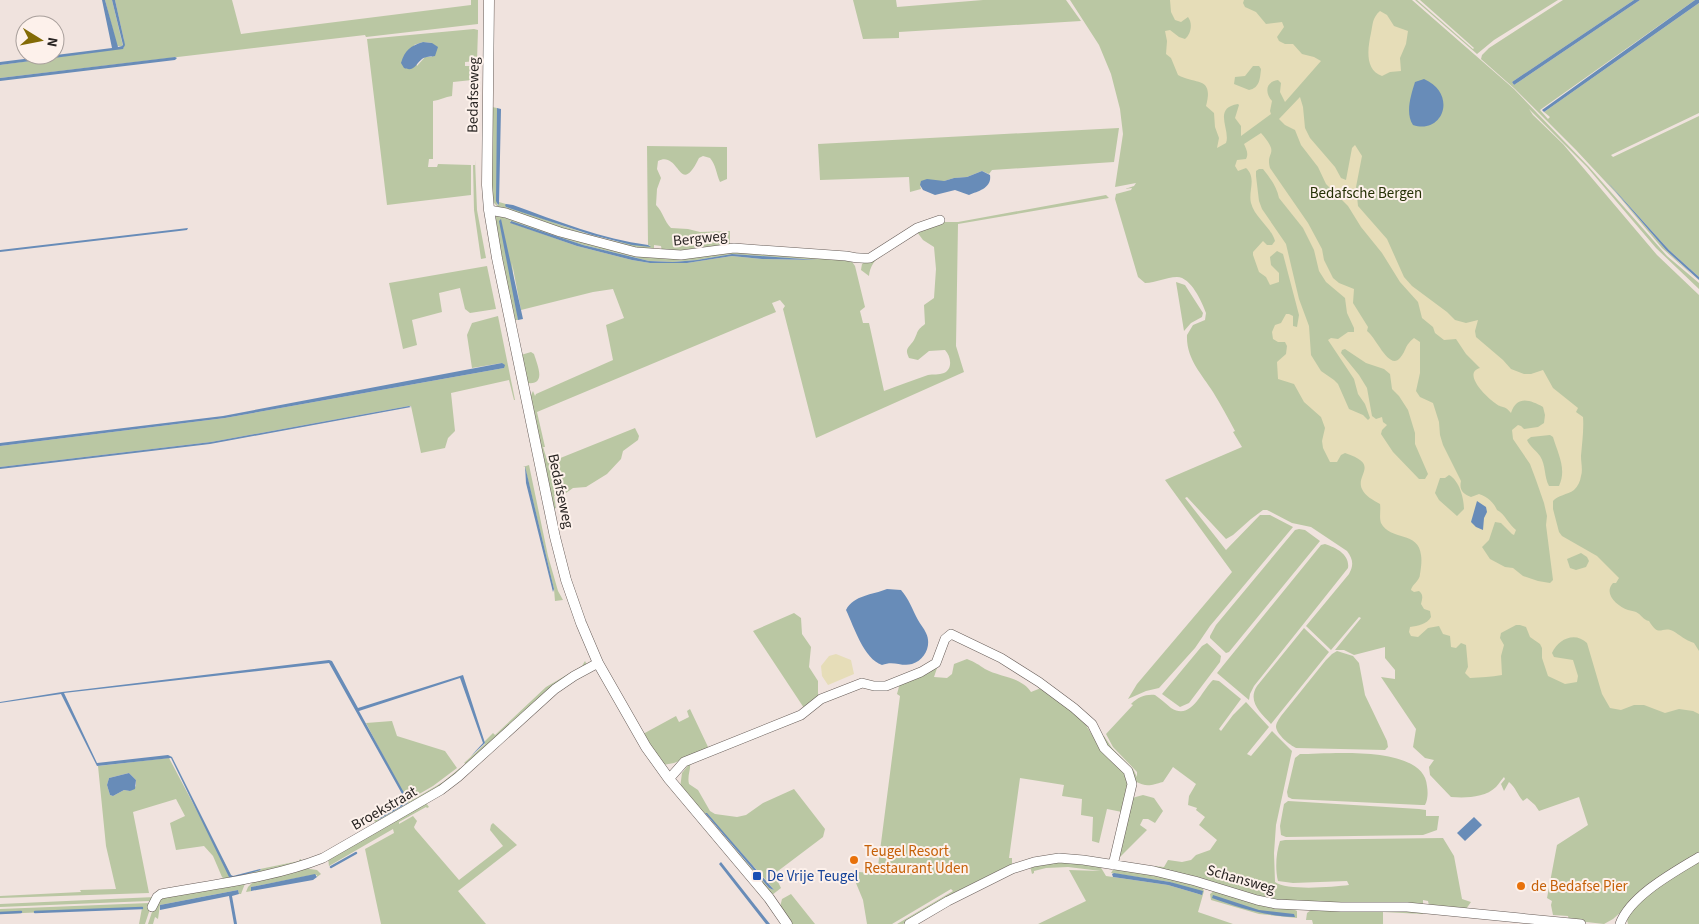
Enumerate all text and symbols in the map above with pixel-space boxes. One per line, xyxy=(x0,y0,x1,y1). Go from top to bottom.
north arrow xyxy=(15,15,65,65)
text: N xyxy=(41,36,62,48)
street label: Bedafseweg xyxy=(462,56,485,133)
park label: Bedafsche Bergen xyxy=(1310,183,1422,204)
street label: Bergweg xyxy=(672,225,729,252)
street label: Bedafseweg xyxy=(542,452,579,531)
street label: Broekstraat xyxy=(347,781,421,836)
place label: Teugel Resort Restaurant Uden xyxy=(864,841,969,879)
marker: Teugel Resort Restaurant Uden xyxy=(848,854,860,866)
street label: Schansweg xyxy=(1204,860,1278,899)
place label: De Vrije Teugel xyxy=(767,866,859,887)
marker: De Vrije Teugel xyxy=(751,870,763,882)
place label: de Bedafse Pier xyxy=(1531,876,1629,897)
marker: de Bedafse Pier xyxy=(1515,880,1527,892)

